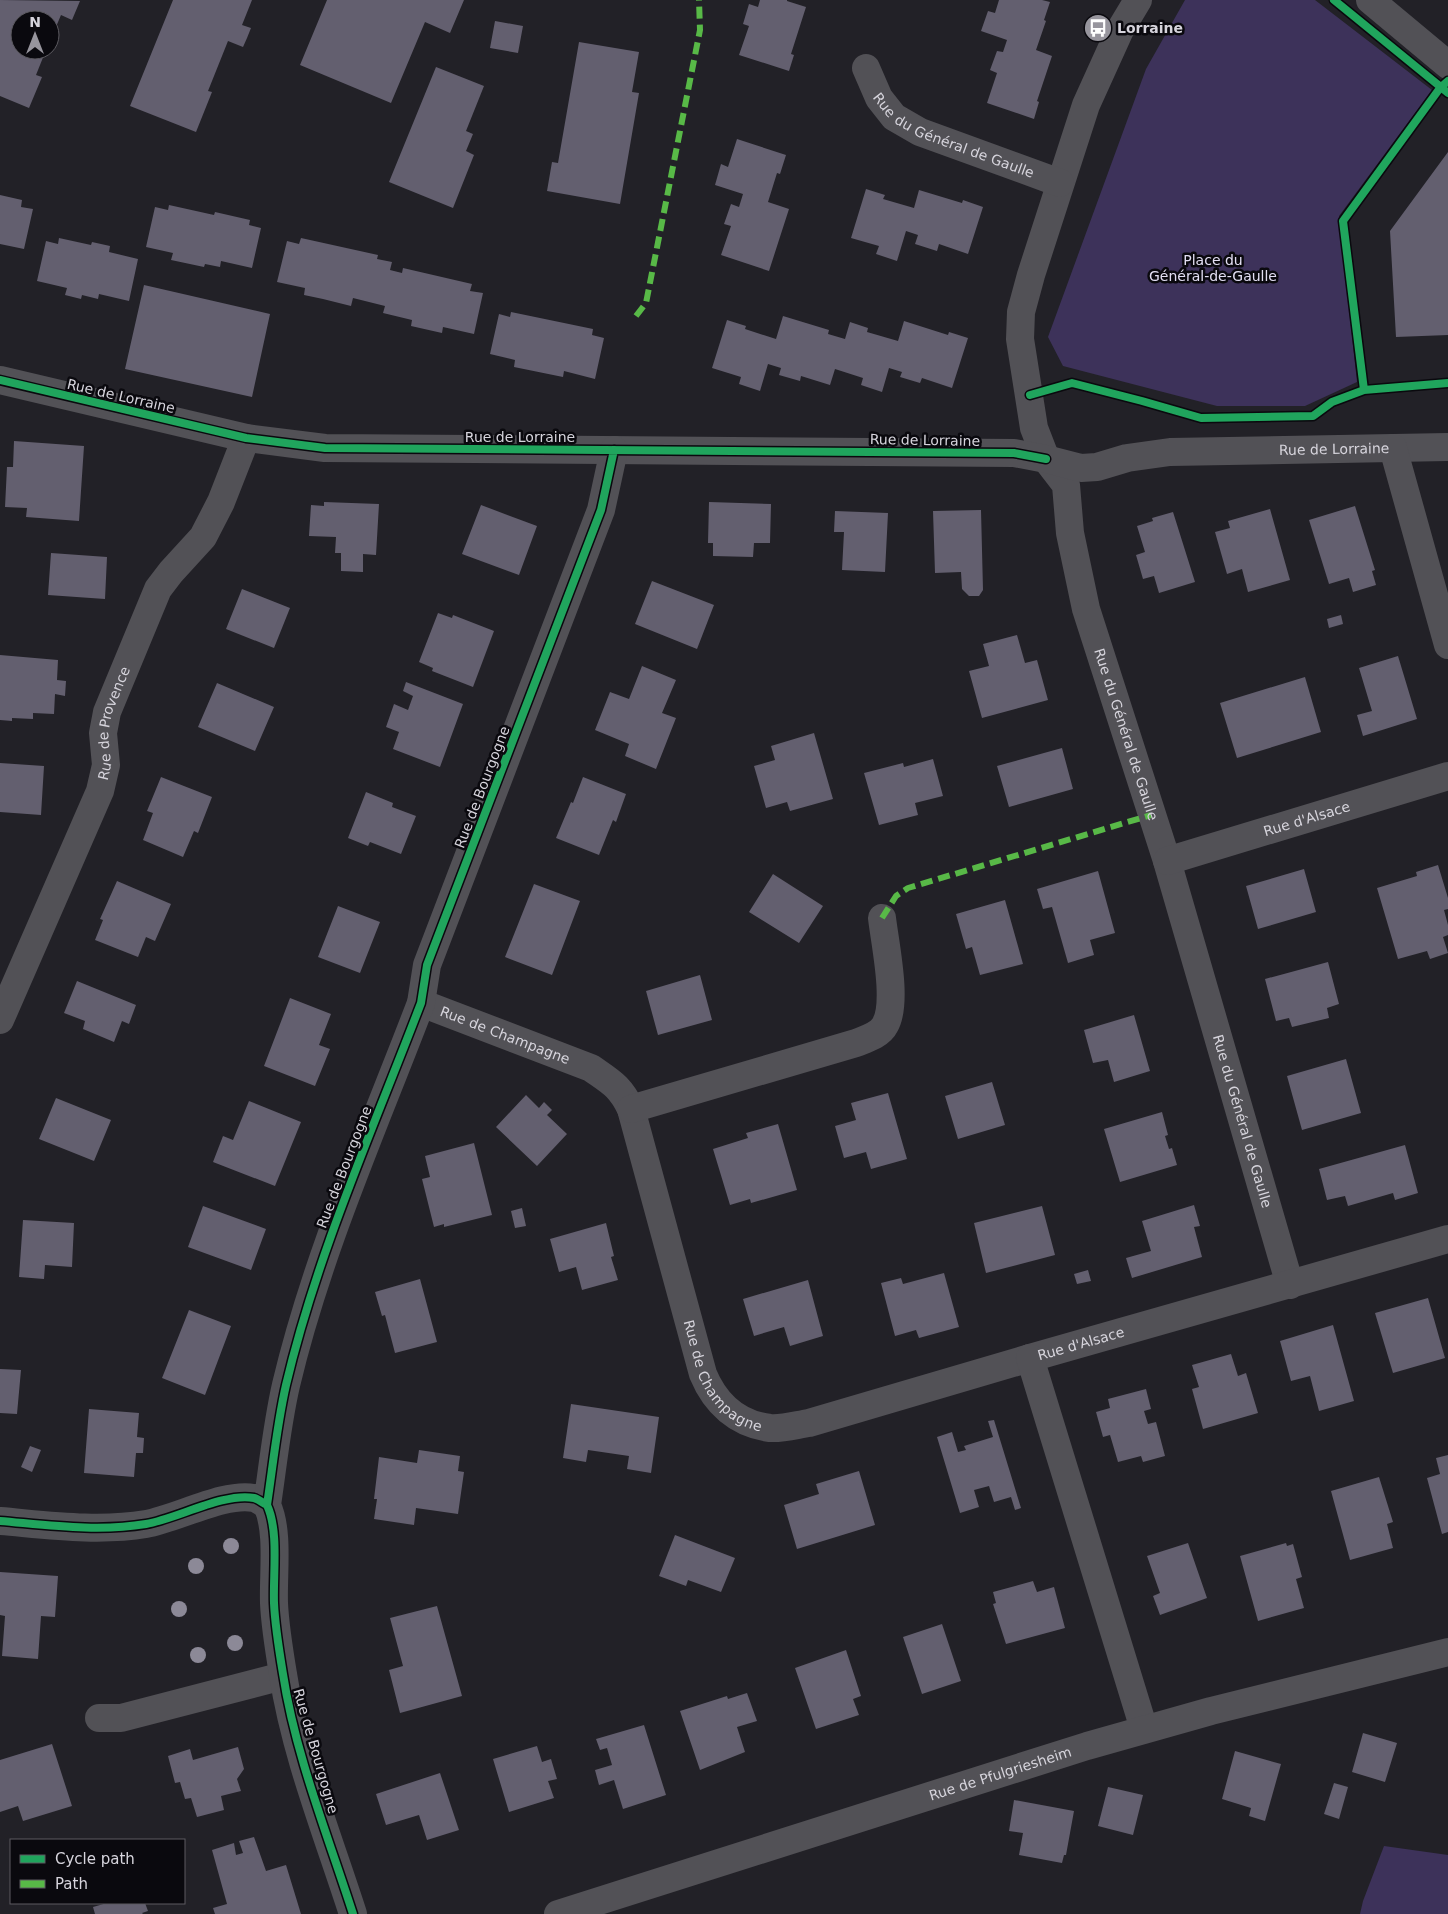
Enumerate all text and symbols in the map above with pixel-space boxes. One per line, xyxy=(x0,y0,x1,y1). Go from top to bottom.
north arrow xyxy=(10,10,60,60)
bus stop icon: Lorraine xyxy=(1083,13,1113,43)
text: N xyxy=(29,14,41,30)
place label: Lorraine xyxy=(1117,20,1183,36)
street label: Rue du Général de Gaulle xyxy=(870,89,1036,181)
park label: Place du Général-de-Gaulle xyxy=(1149,252,1277,284)
street label: Rue de Lorraine xyxy=(65,376,177,416)
street label: Rue de Lorraine xyxy=(465,429,575,445)
street label: Rue de Lorraine xyxy=(870,431,980,449)
street label: Rue de Lorraine xyxy=(1279,440,1389,458)
street label: Rue du Général de Gaulle xyxy=(1091,646,1161,822)
street label: Rue de Provence xyxy=(95,664,133,782)
street label: Rue de Bourgogne xyxy=(451,724,513,850)
street label: Rue d'Alsace xyxy=(1262,798,1352,839)
street label: Rue de Champagne xyxy=(438,1003,572,1067)
street label: Rue du Général de Gaulle xyxy=(1210,1033,1275,1210)
street label: Rue de Bourgogne xyxy=(313,1104,375,1230)
street label: Rue de Champagne xyxy=(681,1318,764,1434)
street label: Rue d'Alsace xyxy=(1036,1324,1126,1363)
street label: Rue de Bourgogne xyxy=(290,1687,342,1815)
street label: Rue de Pfulgriesheim xyxy=(927,1743,1074,1804)
legend xyxy=(10,1839,185,1904)
text: Cycle path xyxy=(55,1850,135,1868)
text: Path xyxy=(55,1875,88,1893)

